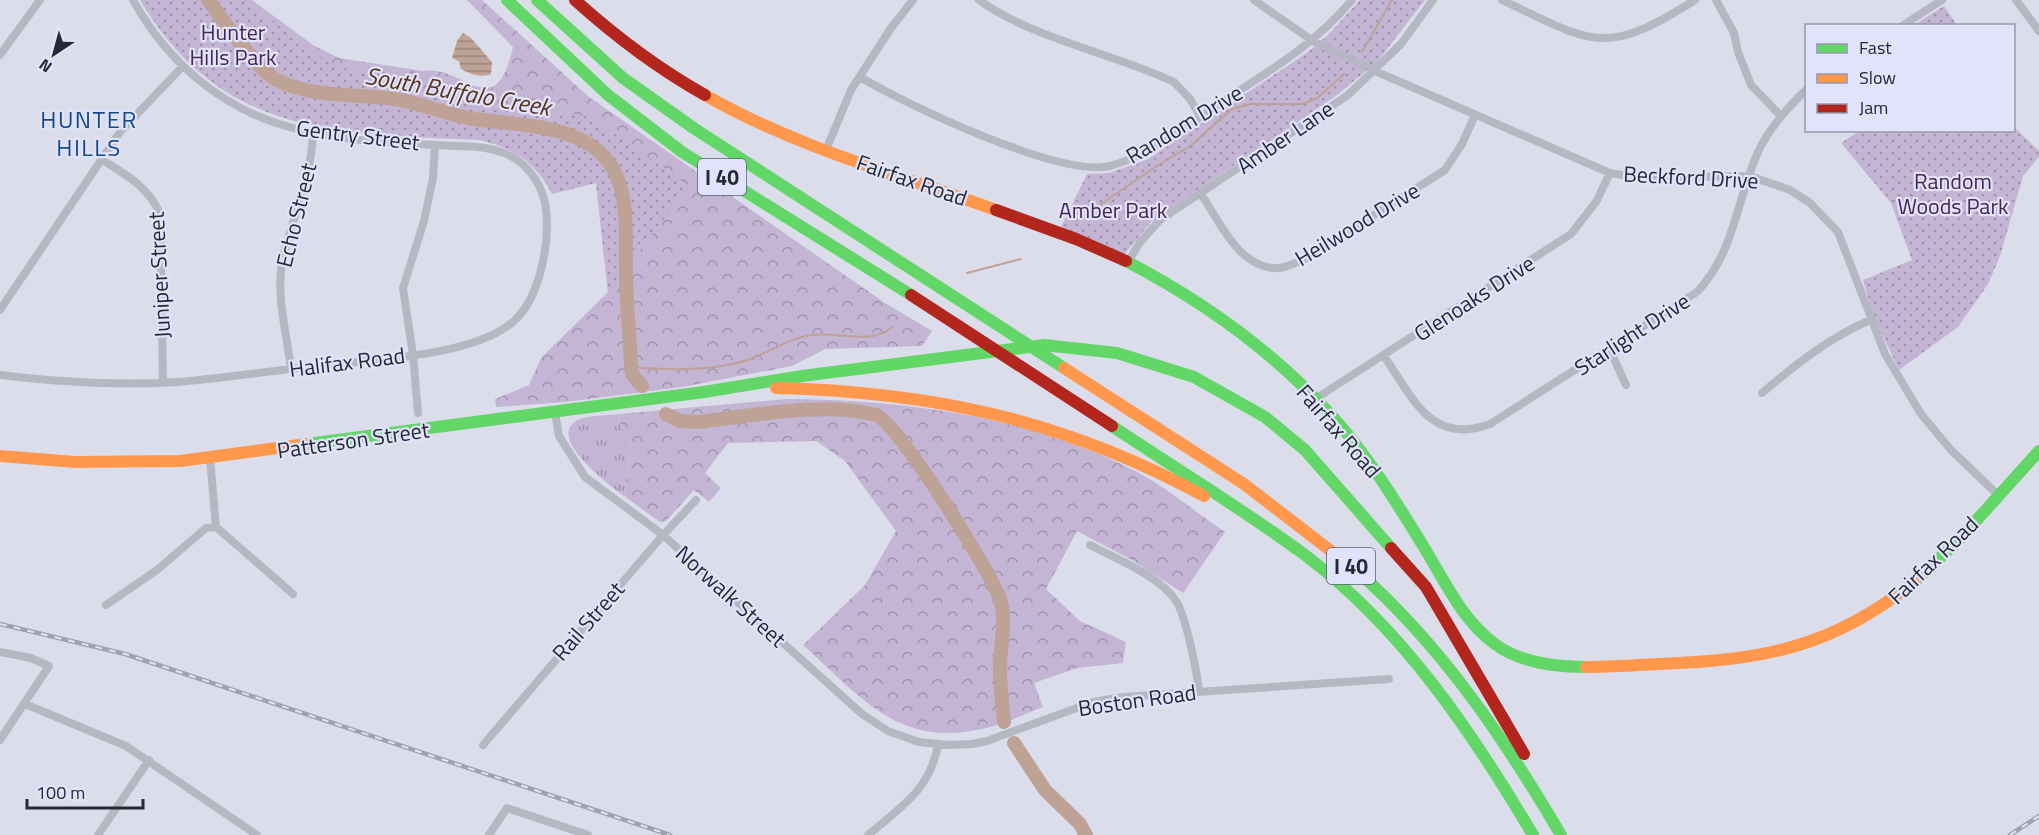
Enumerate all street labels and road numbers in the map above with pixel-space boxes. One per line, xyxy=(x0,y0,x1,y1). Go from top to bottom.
street label: Random Drive xyxy=(1119,76,1249,172)
street label: Amber Lane xyxy=(1229,92,1341,182)
street label: Gentry Street xyxy=(294,111,422,159)
street label: Fairfax Road xyxy=(852,145,972,215)
street label: Beckford Drive xyxy=(1622,156,1760,198)
street label: Echo Street xyxy=(267,159,325,271)
road number: I 40 xyxy=(698,159,746,195)
street label: Heilwood Drive xyxy=(1288,173,1426,275)
street label: Juniper Street xyxy=(139,211,179,339)
street label: Glenoaks Drive xyxy=(1407,246,1541,350)
street label: Starlight Drive xyxy=(1568,284,1696,384)
street label: Halifax Road xyxy=(287,338,407,386)
street label: Fairfax Road xyxy=(1288,376,1390,486)
street label: Patterson Street xyxy=(275,412,432,468)
street label: Fairfax Road xyxy=(1880,508,1986,612)
street label: Norwalk Street xyxy=(668,537,794,655)
road number: I 40 xyxy=(1327,548,1375,584)
street label: Rail Street xyxy=(544,573,633,668)
street label: Boston Road xyxy=(1076,675,1198,725)

